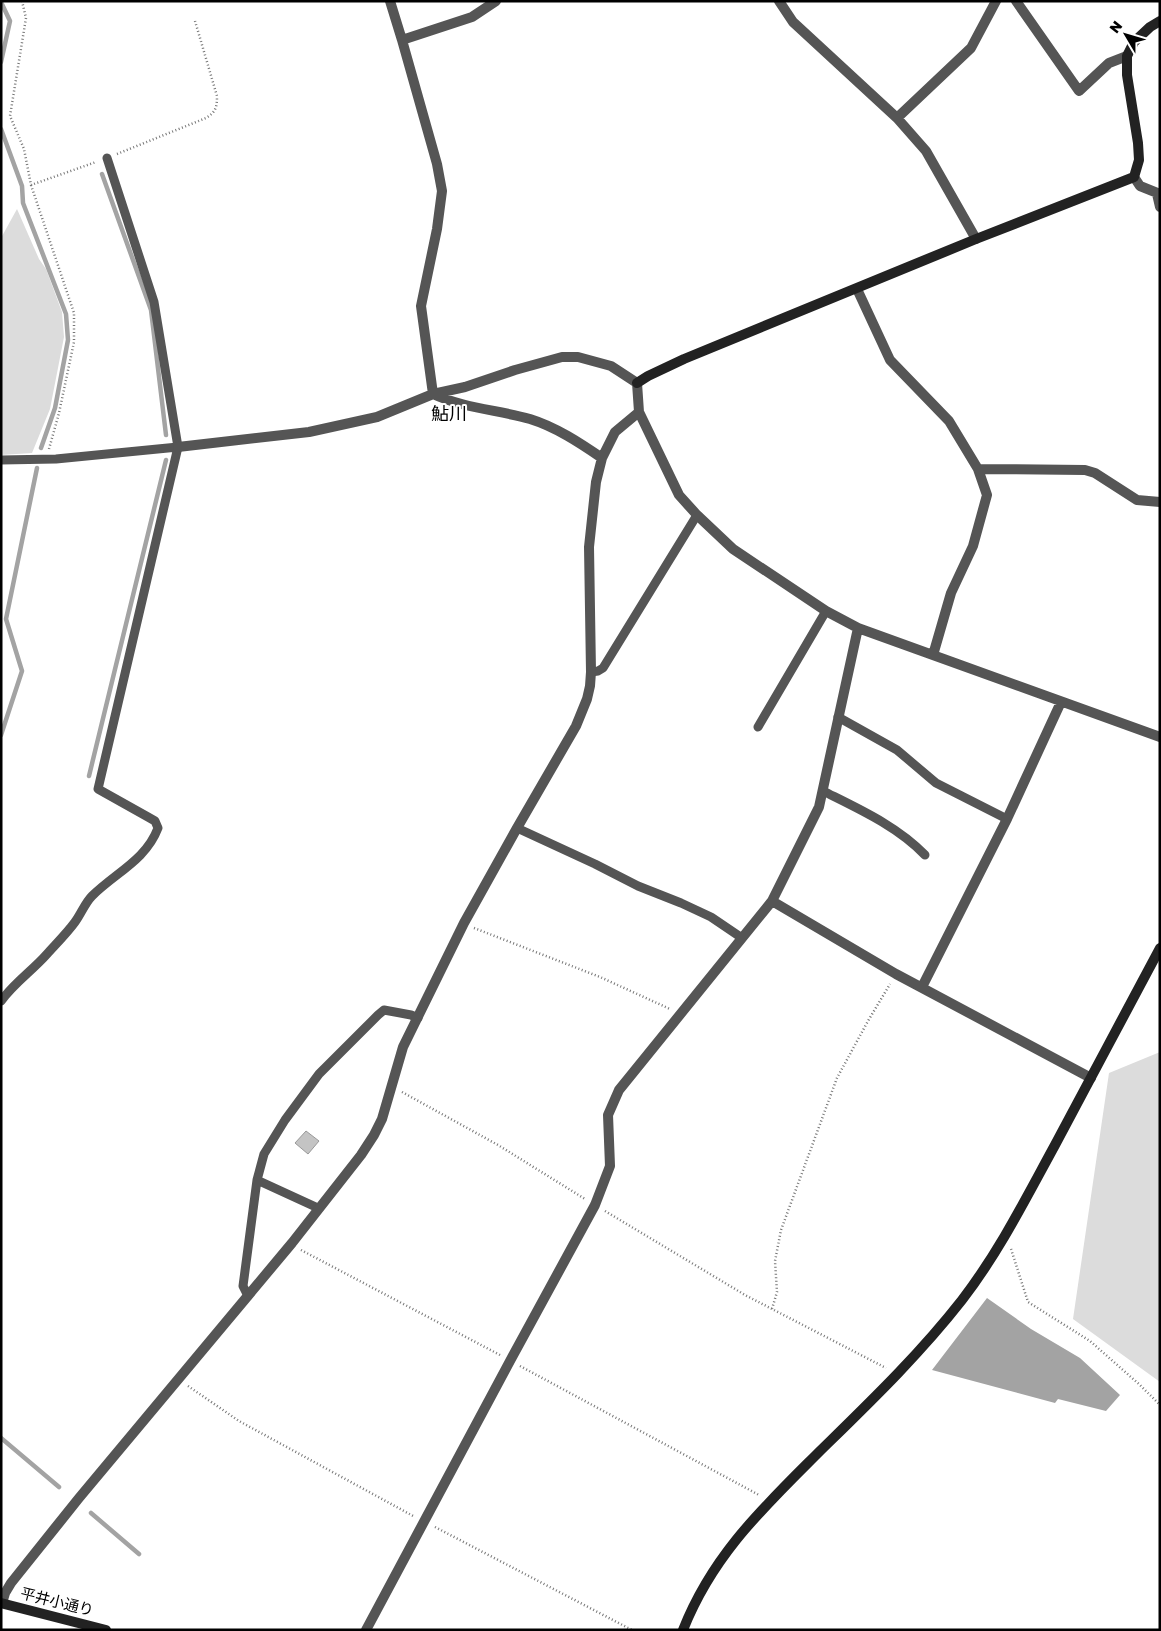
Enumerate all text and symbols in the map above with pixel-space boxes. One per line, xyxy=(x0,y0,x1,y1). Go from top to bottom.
north arrow xyxy=(1101,10,1151,60)
text: N xyxy=(1105,17,1125,36)
district label: 鮎川 xyxy=(431,402,467,424)
street label: 平井小通り xyxy=(19,1583,96,1619)

